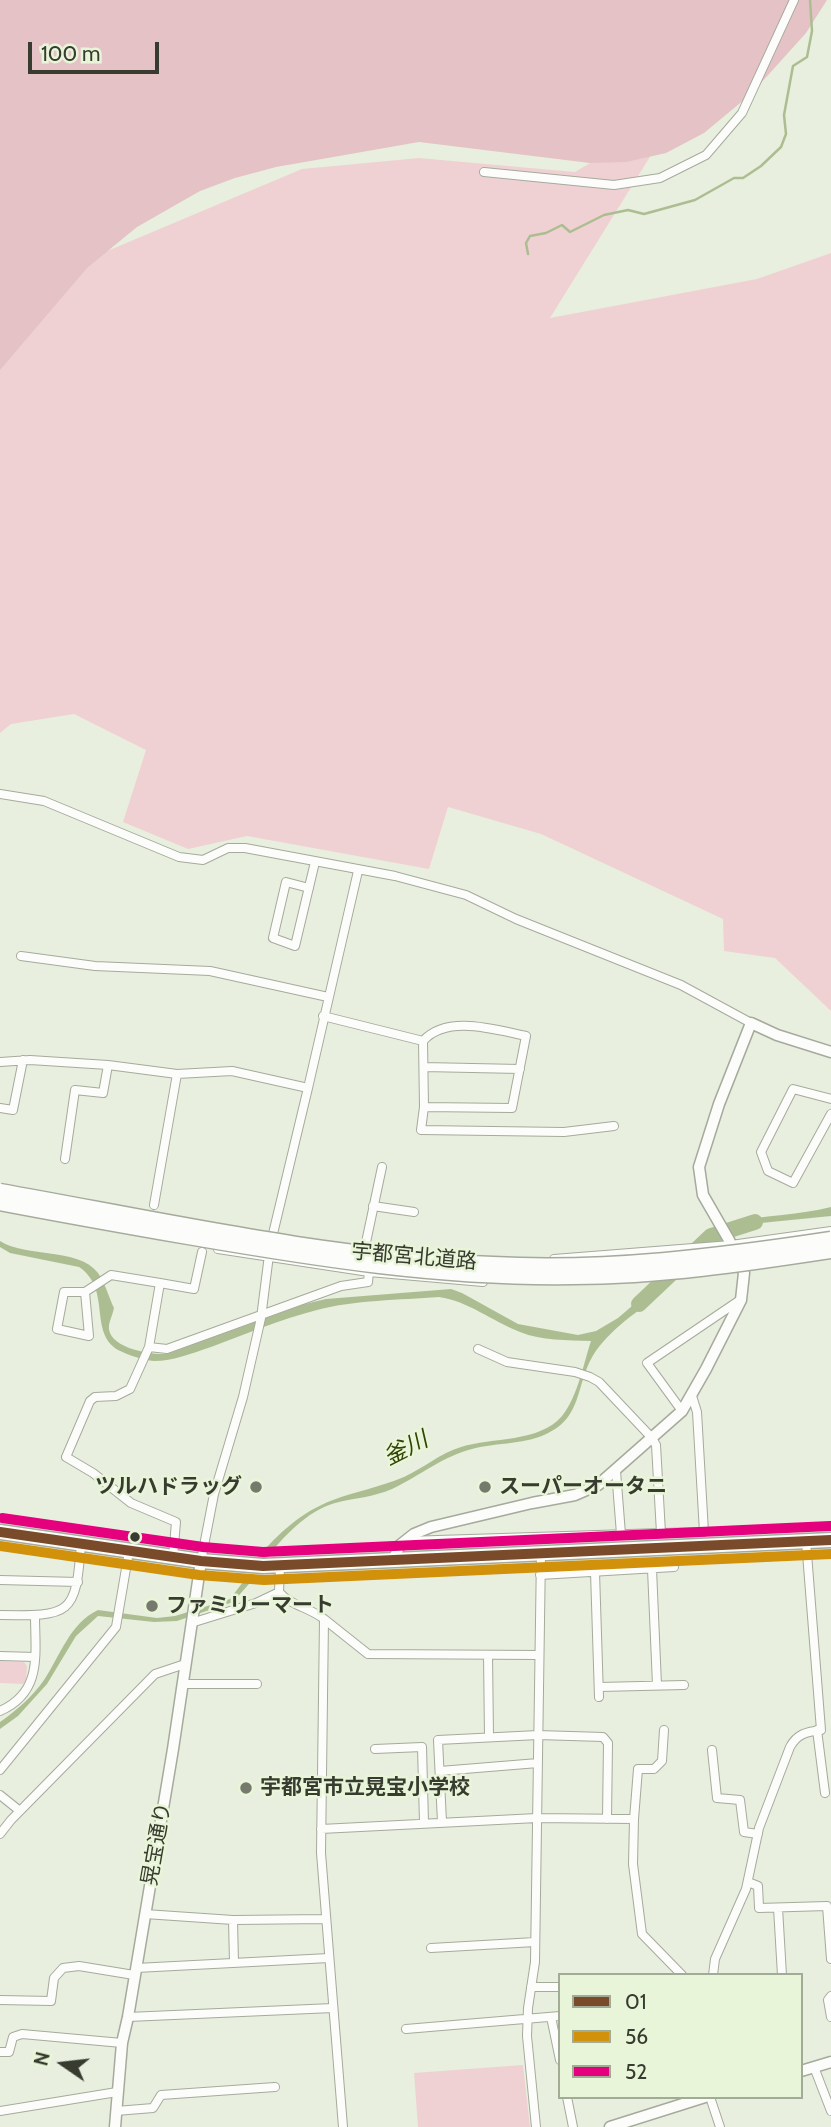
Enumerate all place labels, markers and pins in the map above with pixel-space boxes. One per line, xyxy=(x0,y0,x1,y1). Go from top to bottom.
place label: ツルハドラッグ xyxy=(95,1474,242,1500)
place label: スーパーオータニ xyxy=(499,1474,667,1500)
marker: ツルハドラッグ xyxy=(248,1479,264,1495)
marker: スーパーオータニ xyxy=(477,1479,493,1495)
unlabelled marker xyxy=(128,1530,142,1544)
place label: ファミリーマート xyxy=(166,1593,334,1619)
marker: ファミリーマート xyxy=(144,1598,160,1614)
place label: 宇都宮市立晃宝小学校 xyxy=(260,1775,470,1801)
marker: 宇都宮市立晃宝小学校 xyxy=(238,1780,254,1796)

